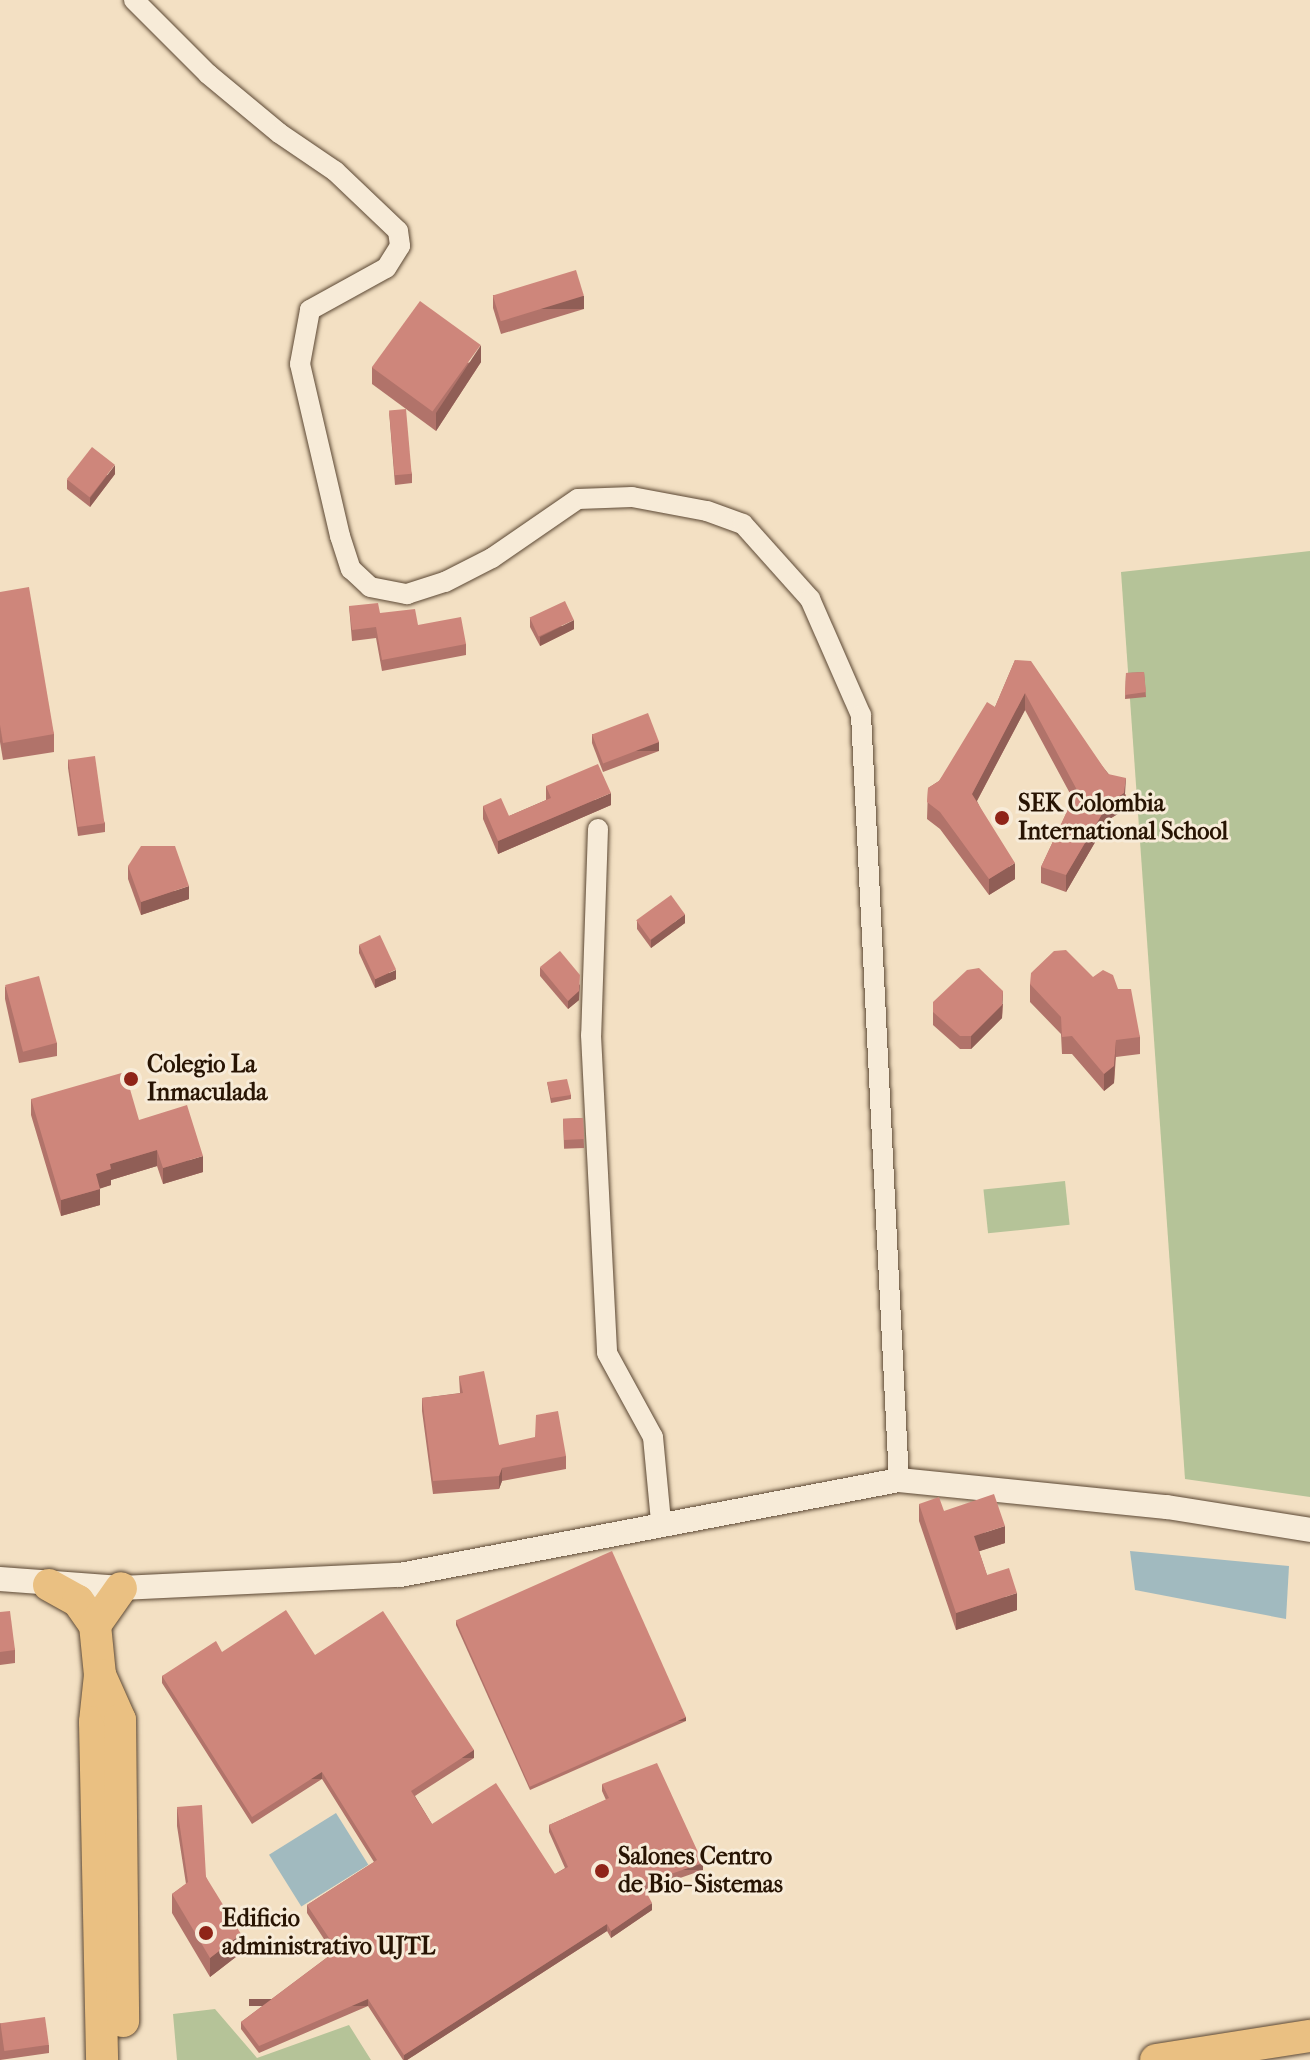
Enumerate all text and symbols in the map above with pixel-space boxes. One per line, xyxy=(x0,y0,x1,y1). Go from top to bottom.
place label: SEK Colombia International School xyxy=(1018,790,1228,846)
marker: SEK Colombia International School xyxy=(993,809,1011,827)
place label: Colegio La Inmaculada xyxy=(147,1051,267,1107)
marker: Colegio La Inmaculada xyxy=(122,1070,140,1088)
place label: Salones Centro de Bio- Sistemas xyxy=(618,1843,783,1899)
marker: Salones Centro de Bio- Sistemas xyxy=(593,1862,611,1880)
place label: Edificio administrativo UJTL xyxy=(222,1905,435,1961)
marker: Edificio administrativo UJTL xyxy=(197,1924,215,1942)

